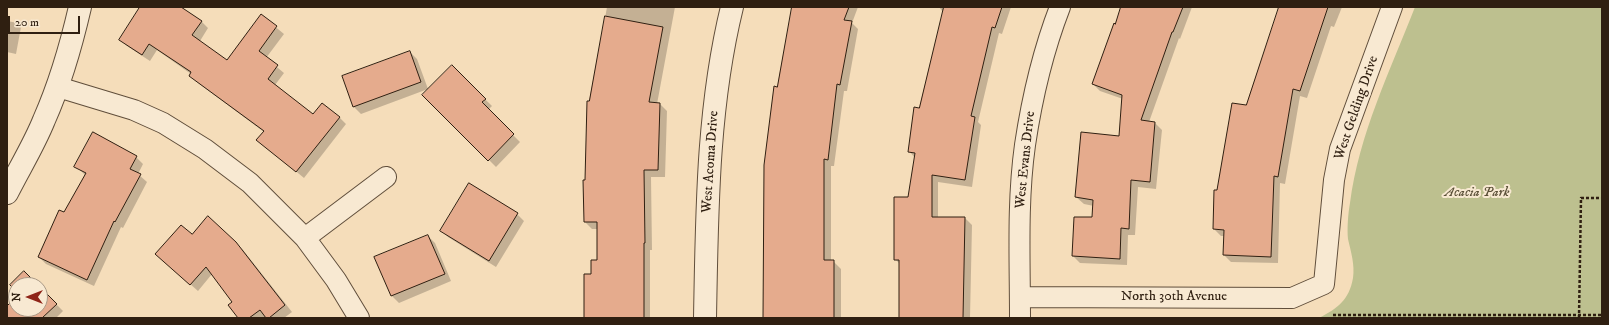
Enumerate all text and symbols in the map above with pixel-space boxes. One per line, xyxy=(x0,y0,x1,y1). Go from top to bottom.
scale bar xyxy=(10,8,82,34)
text: 20 m xyxy=(15,15,39,30)
street label: West Gelding Drive xyxy=(1331,54,1383,162)
street label: West Acoma Drive xyxy=(699,110,723,214)
street label: West Evans Drive xyxy=(1013,110,1039,210)
park label: Acacia Park xyxy=(1445,185,1509,201)
north arrow xyxy=(8,277,48,317)
street label: North 30th Avenue xyxy=(1121,289,1227,305)
text: N xyxy=(10,292,24,302)

